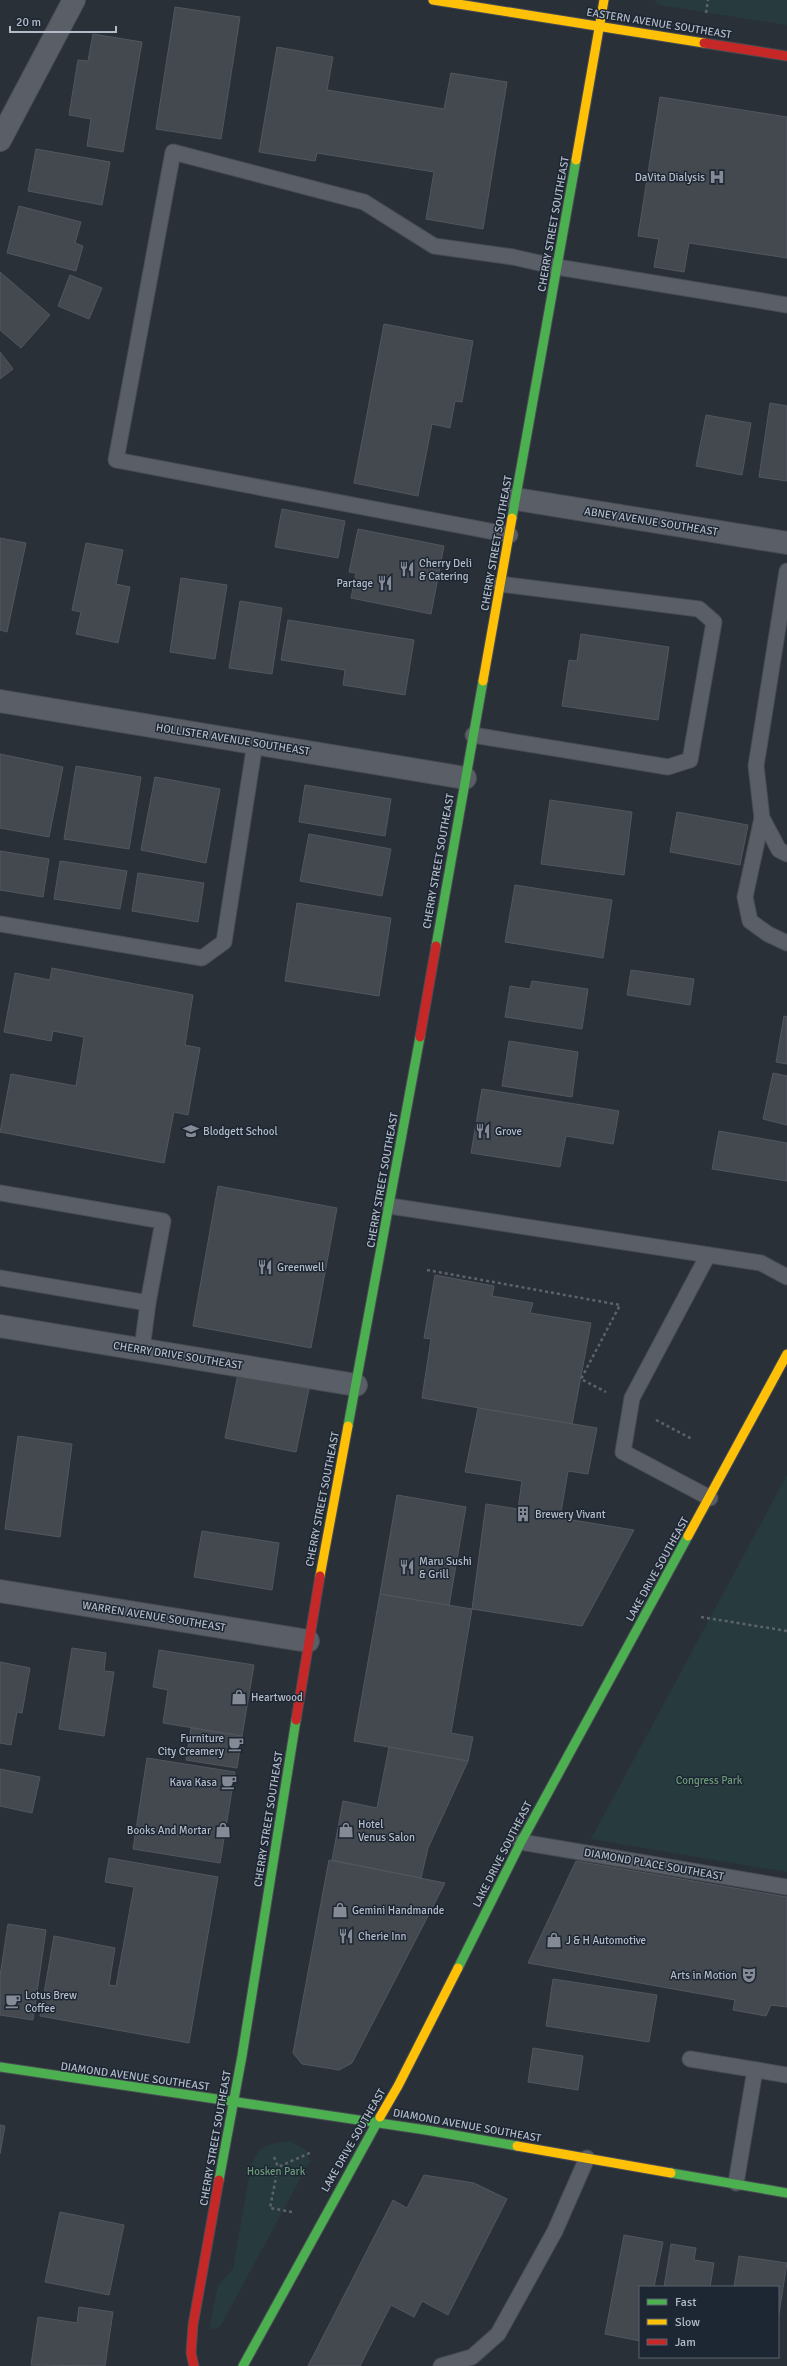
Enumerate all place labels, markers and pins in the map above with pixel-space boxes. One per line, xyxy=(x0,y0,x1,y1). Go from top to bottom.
hospital icon: DaVita Dialysis xyxy=(708,168,726,186)
place label: DaVita Dialysis xyxy=(635,171,705,184)
place label: Cherry Deli & Catering xyxy=(419,557,472,583)
restaurant icon: Cherry Deli & Catering xyxy=(398,560,416,578)
restaurant icon: Partage xyxy=(376,574,394,592)
place label: Partage xyxy=(336,577,373,590)
school or university icon: Blodgett School xyxy=(182,1122,200,1140)
restaurant icon: Grove xyxy=(474,1122,492,1140)
place label: Blodgett School xyxy=(203,1125,278,1138)
place label: Grove xyxy=(495,1125,522,1138)
restaurant icon: Greenwell xyxy=(256,1258,274,1276)
place label: Greenwell xyxy=(277,1261,324,1274)
building icon: Brewery Vivant xyxy=(514,1505,532,1523)
place label: Brewery Vivant xyxy=(535,1508,606,1521)
place label: Maru Sushi & Grill xyxy=(419,1555,472,1581)
restaurant icon: Maru Sushi & Grill xyxy=(398,1558,416,1576)
shop icon: Heartwood xyxy=(230,1688,248,1706)
place label: Heartwood xyxy=(251,1691,303,1704)
place label: Furniture City Creamery xyxy=(158,1732,225,1758)
cafe icon: Furniture City Creamery xyxy=(227,1735,245,1753)
cafe icon: Kava Kasa xyxy=(220,1773,238,1791)
place label: Kava Kasa xyxy=(170,1776,217,1789)
place label: Hotel Venus Salon xyxy=(358,1818,415,1844)
shop icon: Books And Mortar xyxy=(214,1821,232,1839)
shop icon: Hotel Venus Salon xyxy=(337,1821,355,1839)
place label: Books And Mortar xyxy=(127,1824,211,1837)
shop icon: Gemini Handmande xyxy=(331,1901,349,1919)
place label: Gemini Handmande xyxy=(352,1904,444,1917)
restaurant icon: Cherie Inn xyxy=(337,1927,355,1945)
place label: Cherie Inn xyxy=(358,1930,407,1943)
shop icon: J & H Automotive xyxy=(545,1931,563,1949)
place label: J & H Automotive xyxy=(566,1934,646,1947)
theatre icon: Arts in Motion xyxy=(740,1966,758,1984)
place label: Arts in Motion xyxy=(670,1969,737,1982)
place label: Lotus Brew Coffee xyxy=(25,1989,77,2015)
cafe icon: Lotus Brew Coffee xyxy=(4,1992,22,2010)

